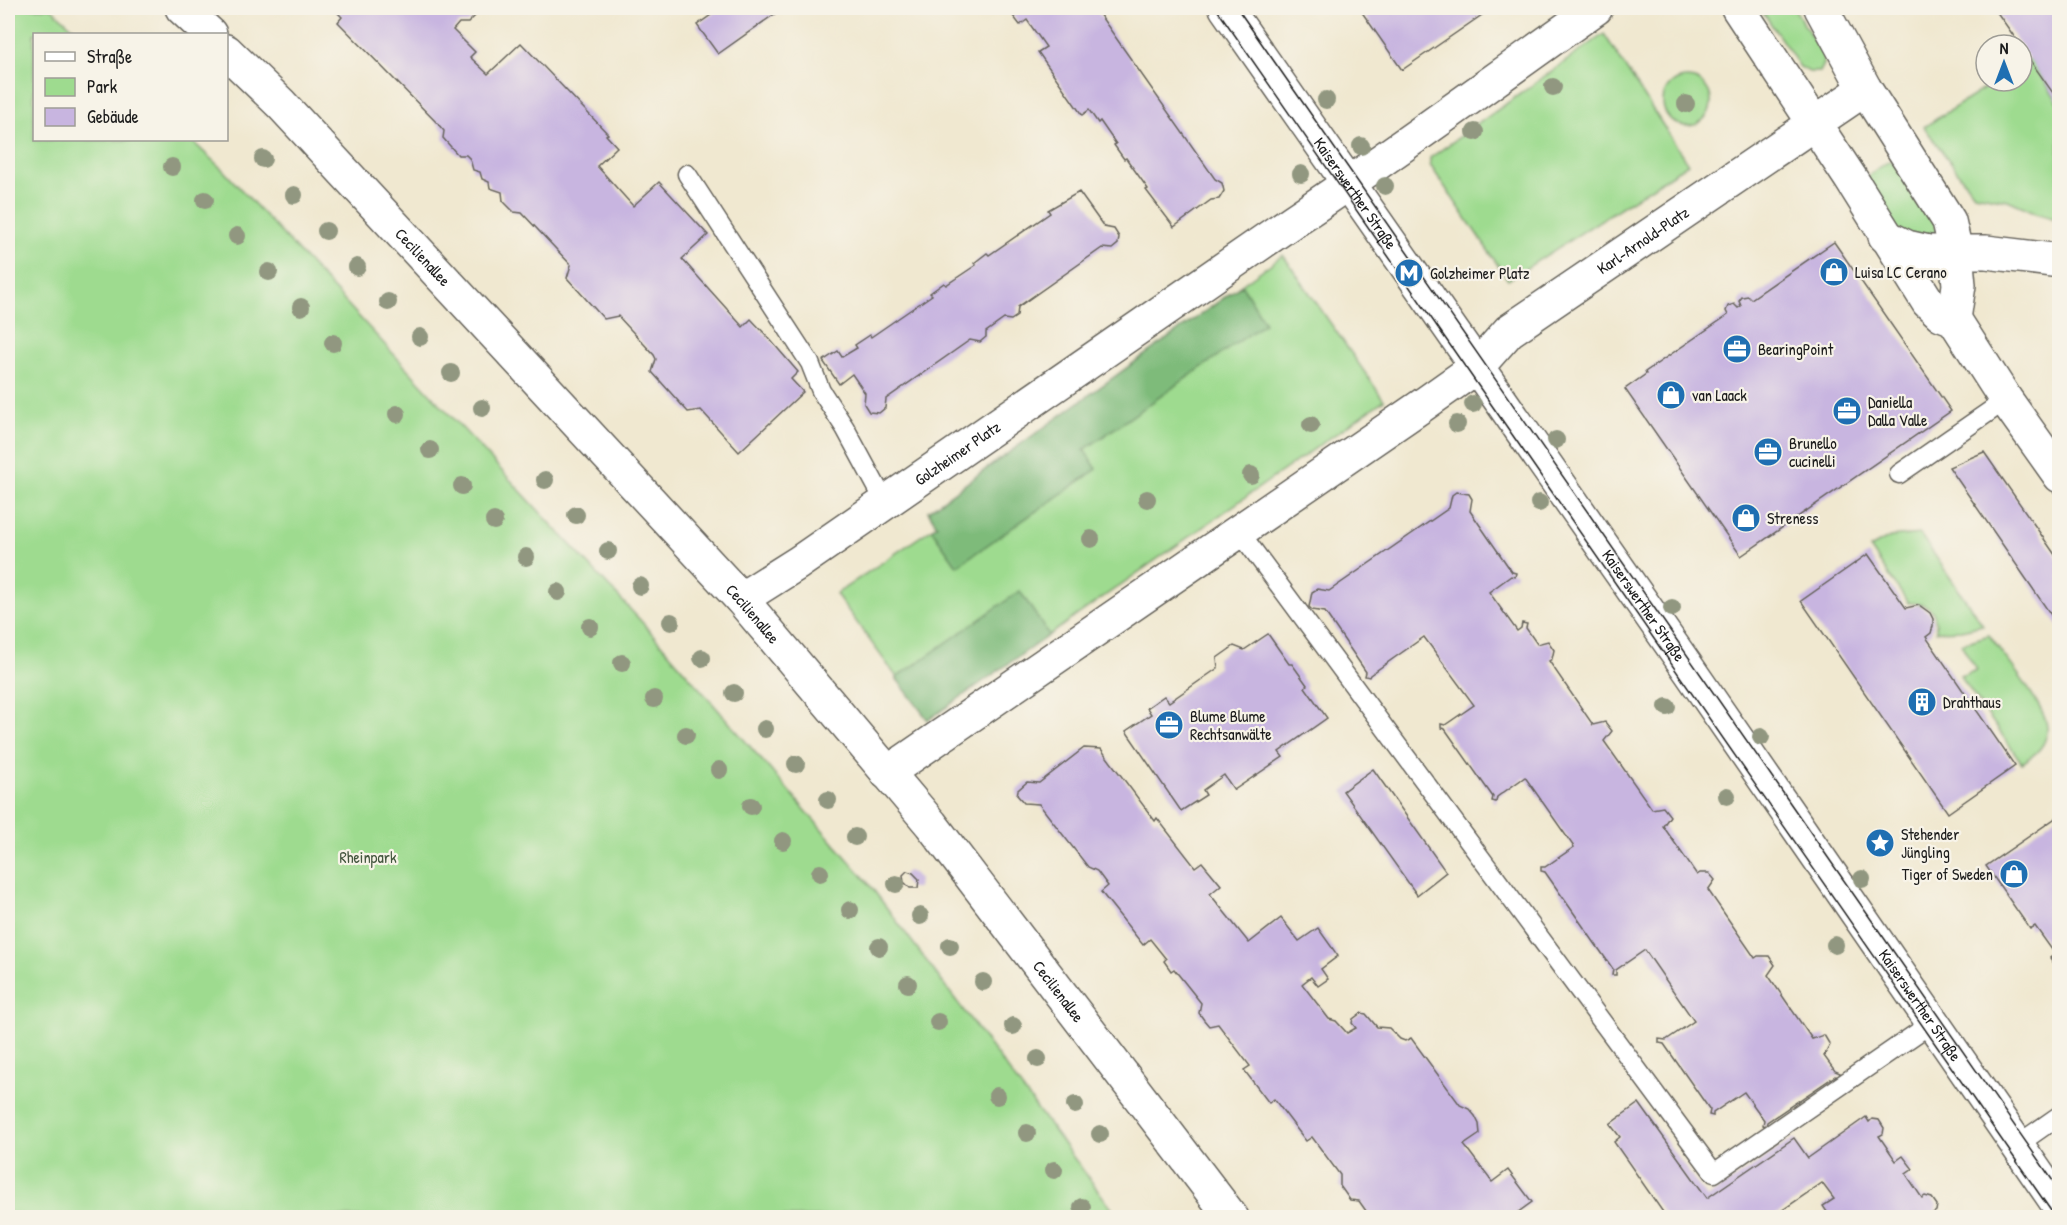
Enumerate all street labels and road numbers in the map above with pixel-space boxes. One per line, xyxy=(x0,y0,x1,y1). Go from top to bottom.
street label: Kaiserswerther Straße xyxy=(1309,133,1403,254)
street label: Karl-Arnold-Platz xyxy=(1592,201,1693,279)
street label: Cecilienallee xyxy=(390,223,456,291)
street label: Golzheimer Platz xyxy=(910,415,1005,490)
street label: Kaiserswerther Straße xyxy=(1597,545,1691,666)
street label: Cecilienallee xyxy=(721,579,785,649)
street label: Kaiserswerther Straße xyxy=(1874,944,1967,1066)
street label: Cecilienallee xyxy=(1028,956,1090,1027)

